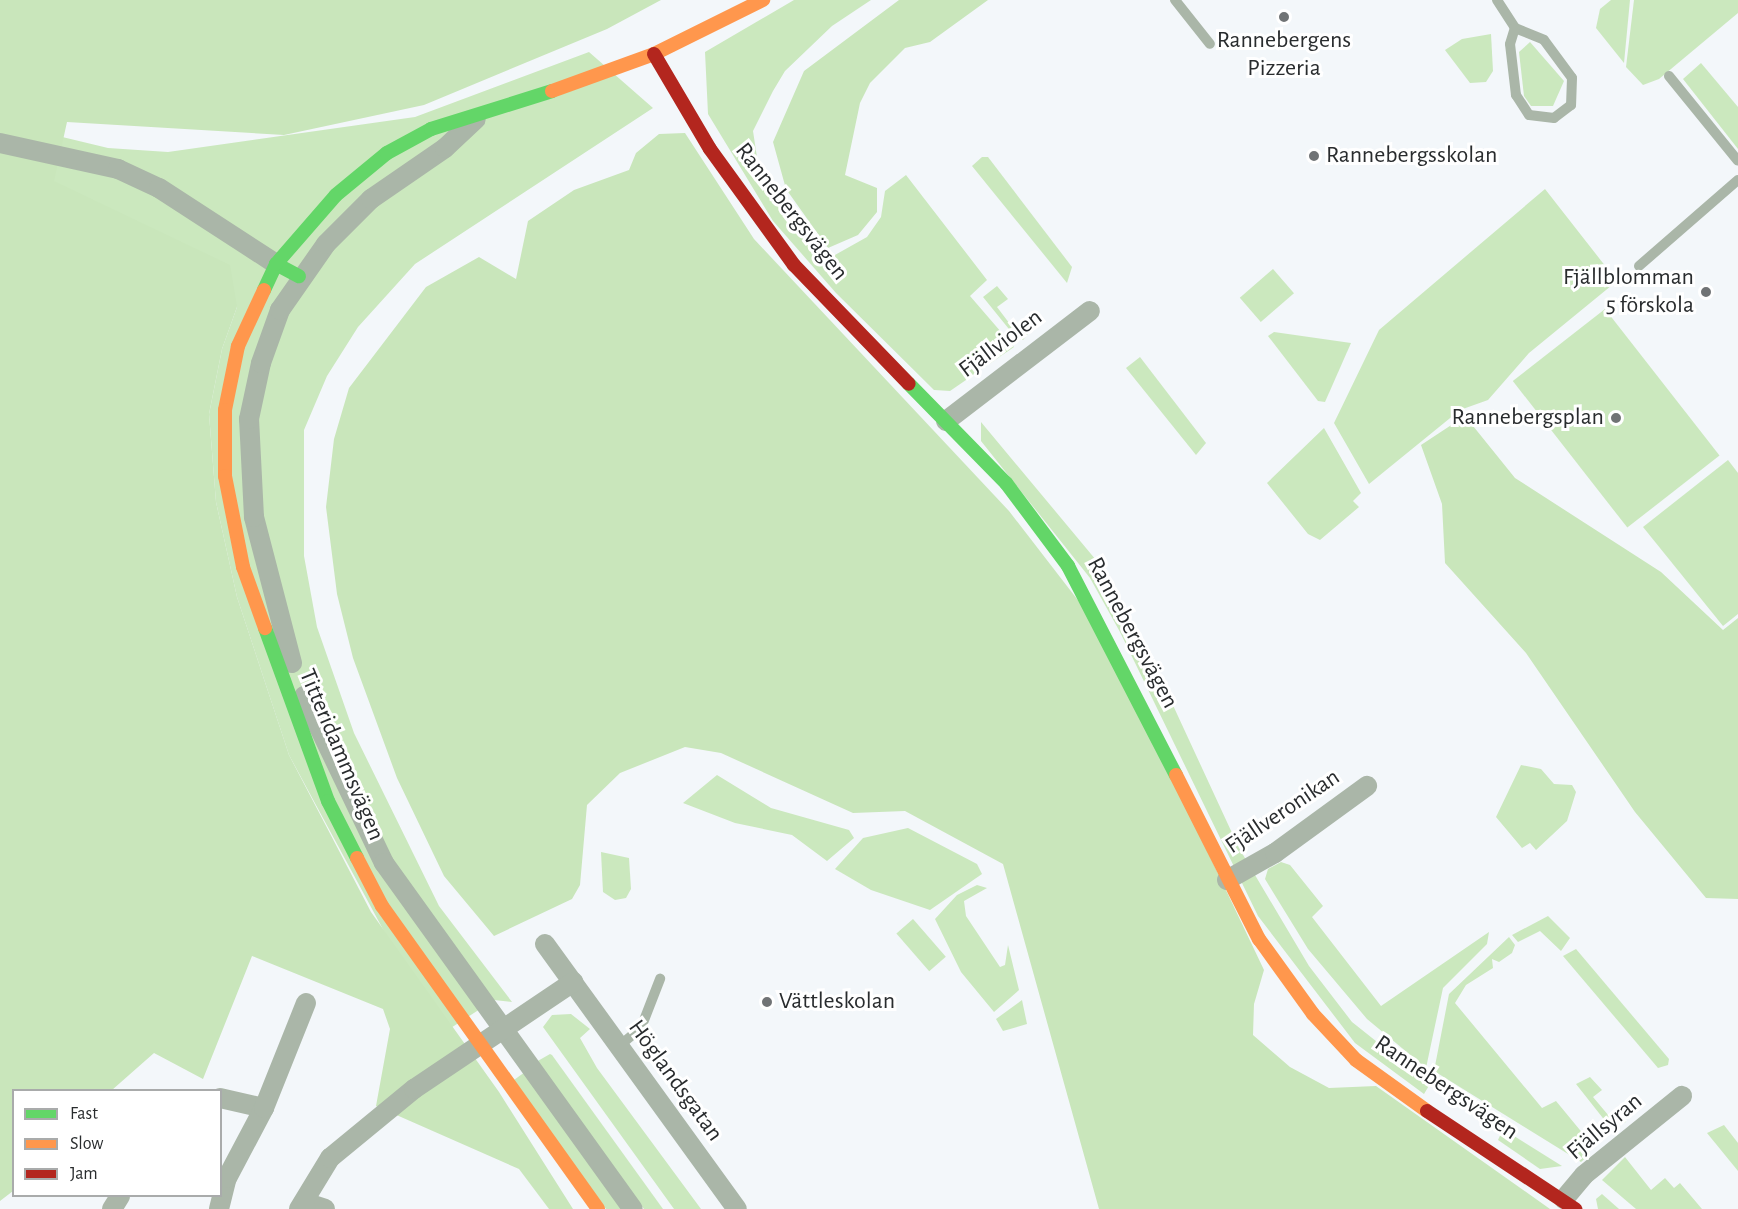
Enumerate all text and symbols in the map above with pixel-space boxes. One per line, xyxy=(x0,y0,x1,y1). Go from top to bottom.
marker: Rannebergens Pizzeria xyxy=(1277,10,1291,24)
place label: Rannebergens Pizzeria xyxy=(1217,27,1351,83)
street label: Rannebergsvägen xyxy=(728,137,854,287)
place label: Rannebergsskolan xyxy=(1326,142,1497,170)
marker: Rannebergsskolan xyxy=(1307,149,1321,163)
place label: Fjällblomman 5 förskola xyxy=(1563,264,1694,320)
marker: Fjällblomman 5 förskola xyxy=(1699,285,1713,299)
street label: Fjällviolen xyxy=(954,303,1048,385)
place label: Rannebergsplan xyxy=(1452,404,1604,432)
marker: Rannebergsplan xyxy=(1609,411,1623,425)
street label: Rannebergsvägen xyxy=(1080,553,1184,713)
street label: Titteridammsvägen xyxy=(292,665,390,845)
street label: Fjällveronikan xyxy=(1220,763,1346,861)
place label: Vättleskolan xyxy=(779,988,895,1016)
marker: Vättleskolan xyxy=(760,995,774,1009)
street label: Höglandsgatan xyxy=(621,1015,729,1147)
street label: Rannebergsvägen xyxy=(1369,1029,1523,1147)
street label: Fjällsyran xyxy=(1561,1087,1649,1167)
legend xyxy=(12,1089,222,1197)
text: Fast xyxy=(70,1105,98,1123)
text: Slow xyxy=(70,1135,103,1153)
text: Jam xyxy=(70,1165,98,1183)

